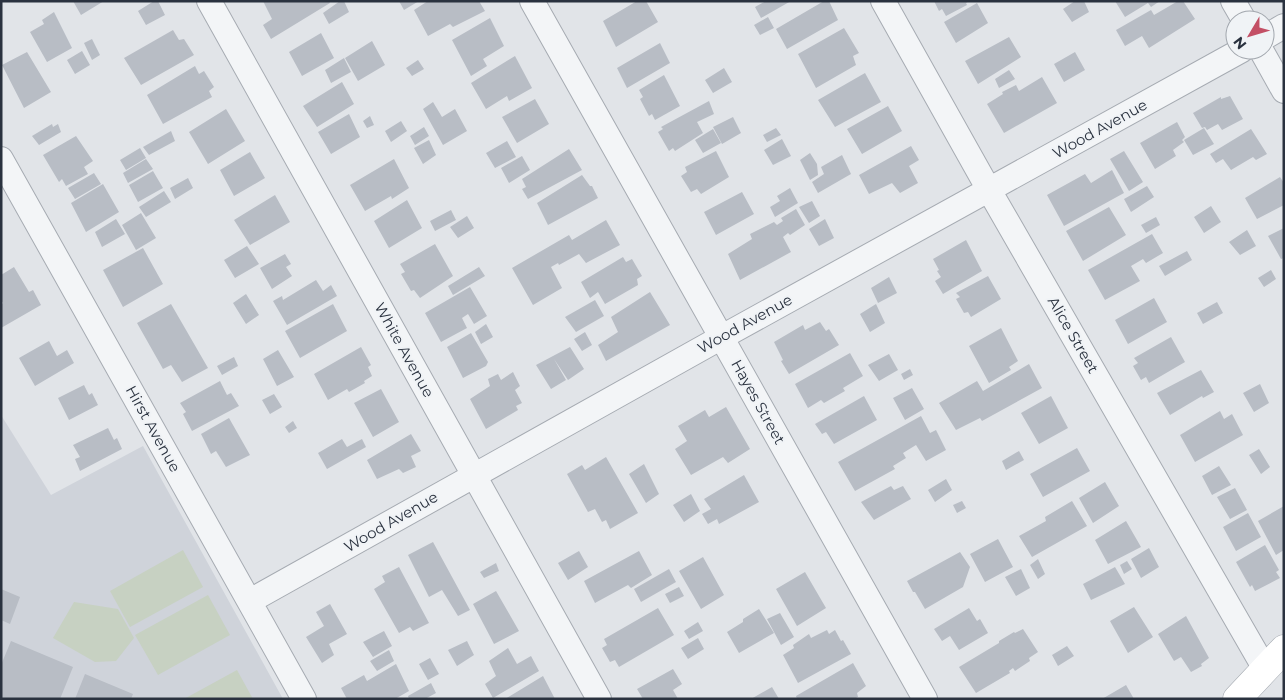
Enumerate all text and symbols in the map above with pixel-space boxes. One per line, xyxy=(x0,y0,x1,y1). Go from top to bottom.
north arrow xyxy=(1225,10,1275,60)
text: N xyxy=(1229,33,1250,53)
street label: Wood Avenue xyxy=(1049,95,1150,162)
street label: Wood Avenue xyxy=(694,290,795,357)
street label: Alice Street xyxy=(1044,293,1103,377)
street label: White Avenue xyxy=(370,299,438,401)
street label: Hayes Street xyxy=(727,356,790,448)
street label: Hirst Avenue xyxy=(122,382,185,475)
street label: Wood Avenue xyxy=(340,487,441,556)

